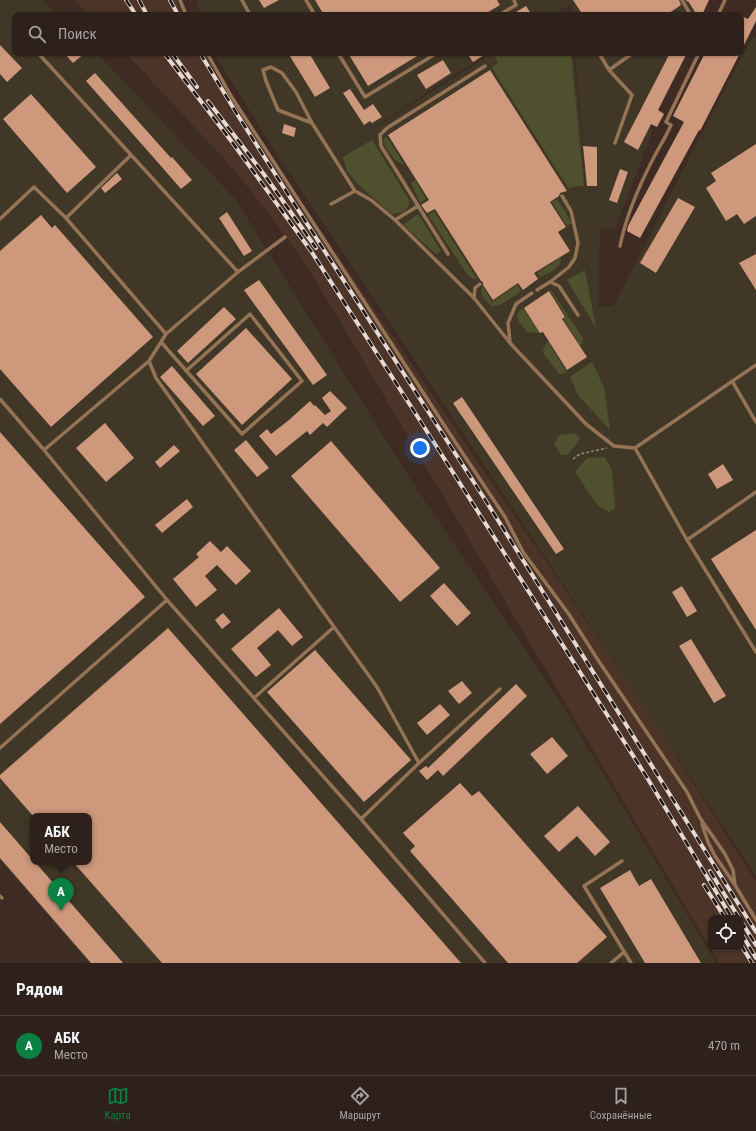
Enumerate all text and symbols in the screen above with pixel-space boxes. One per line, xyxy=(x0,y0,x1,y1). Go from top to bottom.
search box xyxy=(12,12,744,56)
icon: search xyxy=(26,23,48,45)
text: Поиск xyxy=(58,25,97,43)
your location xyxy=(410,438,430,458)
popup xyxy=(30,813,92,865)
text: АБК xyxy=(44,823,70,841)
text: Место xyxy=(44,841,78,856)
pin: A xyxy=(48,878,74,911)
map controls xyxy=(708,915,744,951)
button: locate xyxy=(708,915,744,951)
text: Рядом xyxy=(16,979,63,999)
text: АБК xyxy=(54,1029,80,1047)
text: A xyxy=(25,1038,33,1053)
text: 470 m xyxy=(708,1038,740,1053)
text: Место xyxy=(54,1047,88,1062)
tab: Карта xyxy=(104,1085,131,1122)
tab: Маршрут xyxy=(340,1085,381,1122)
tab: Сохранённые xyxy=(590,1085,652,1122)

